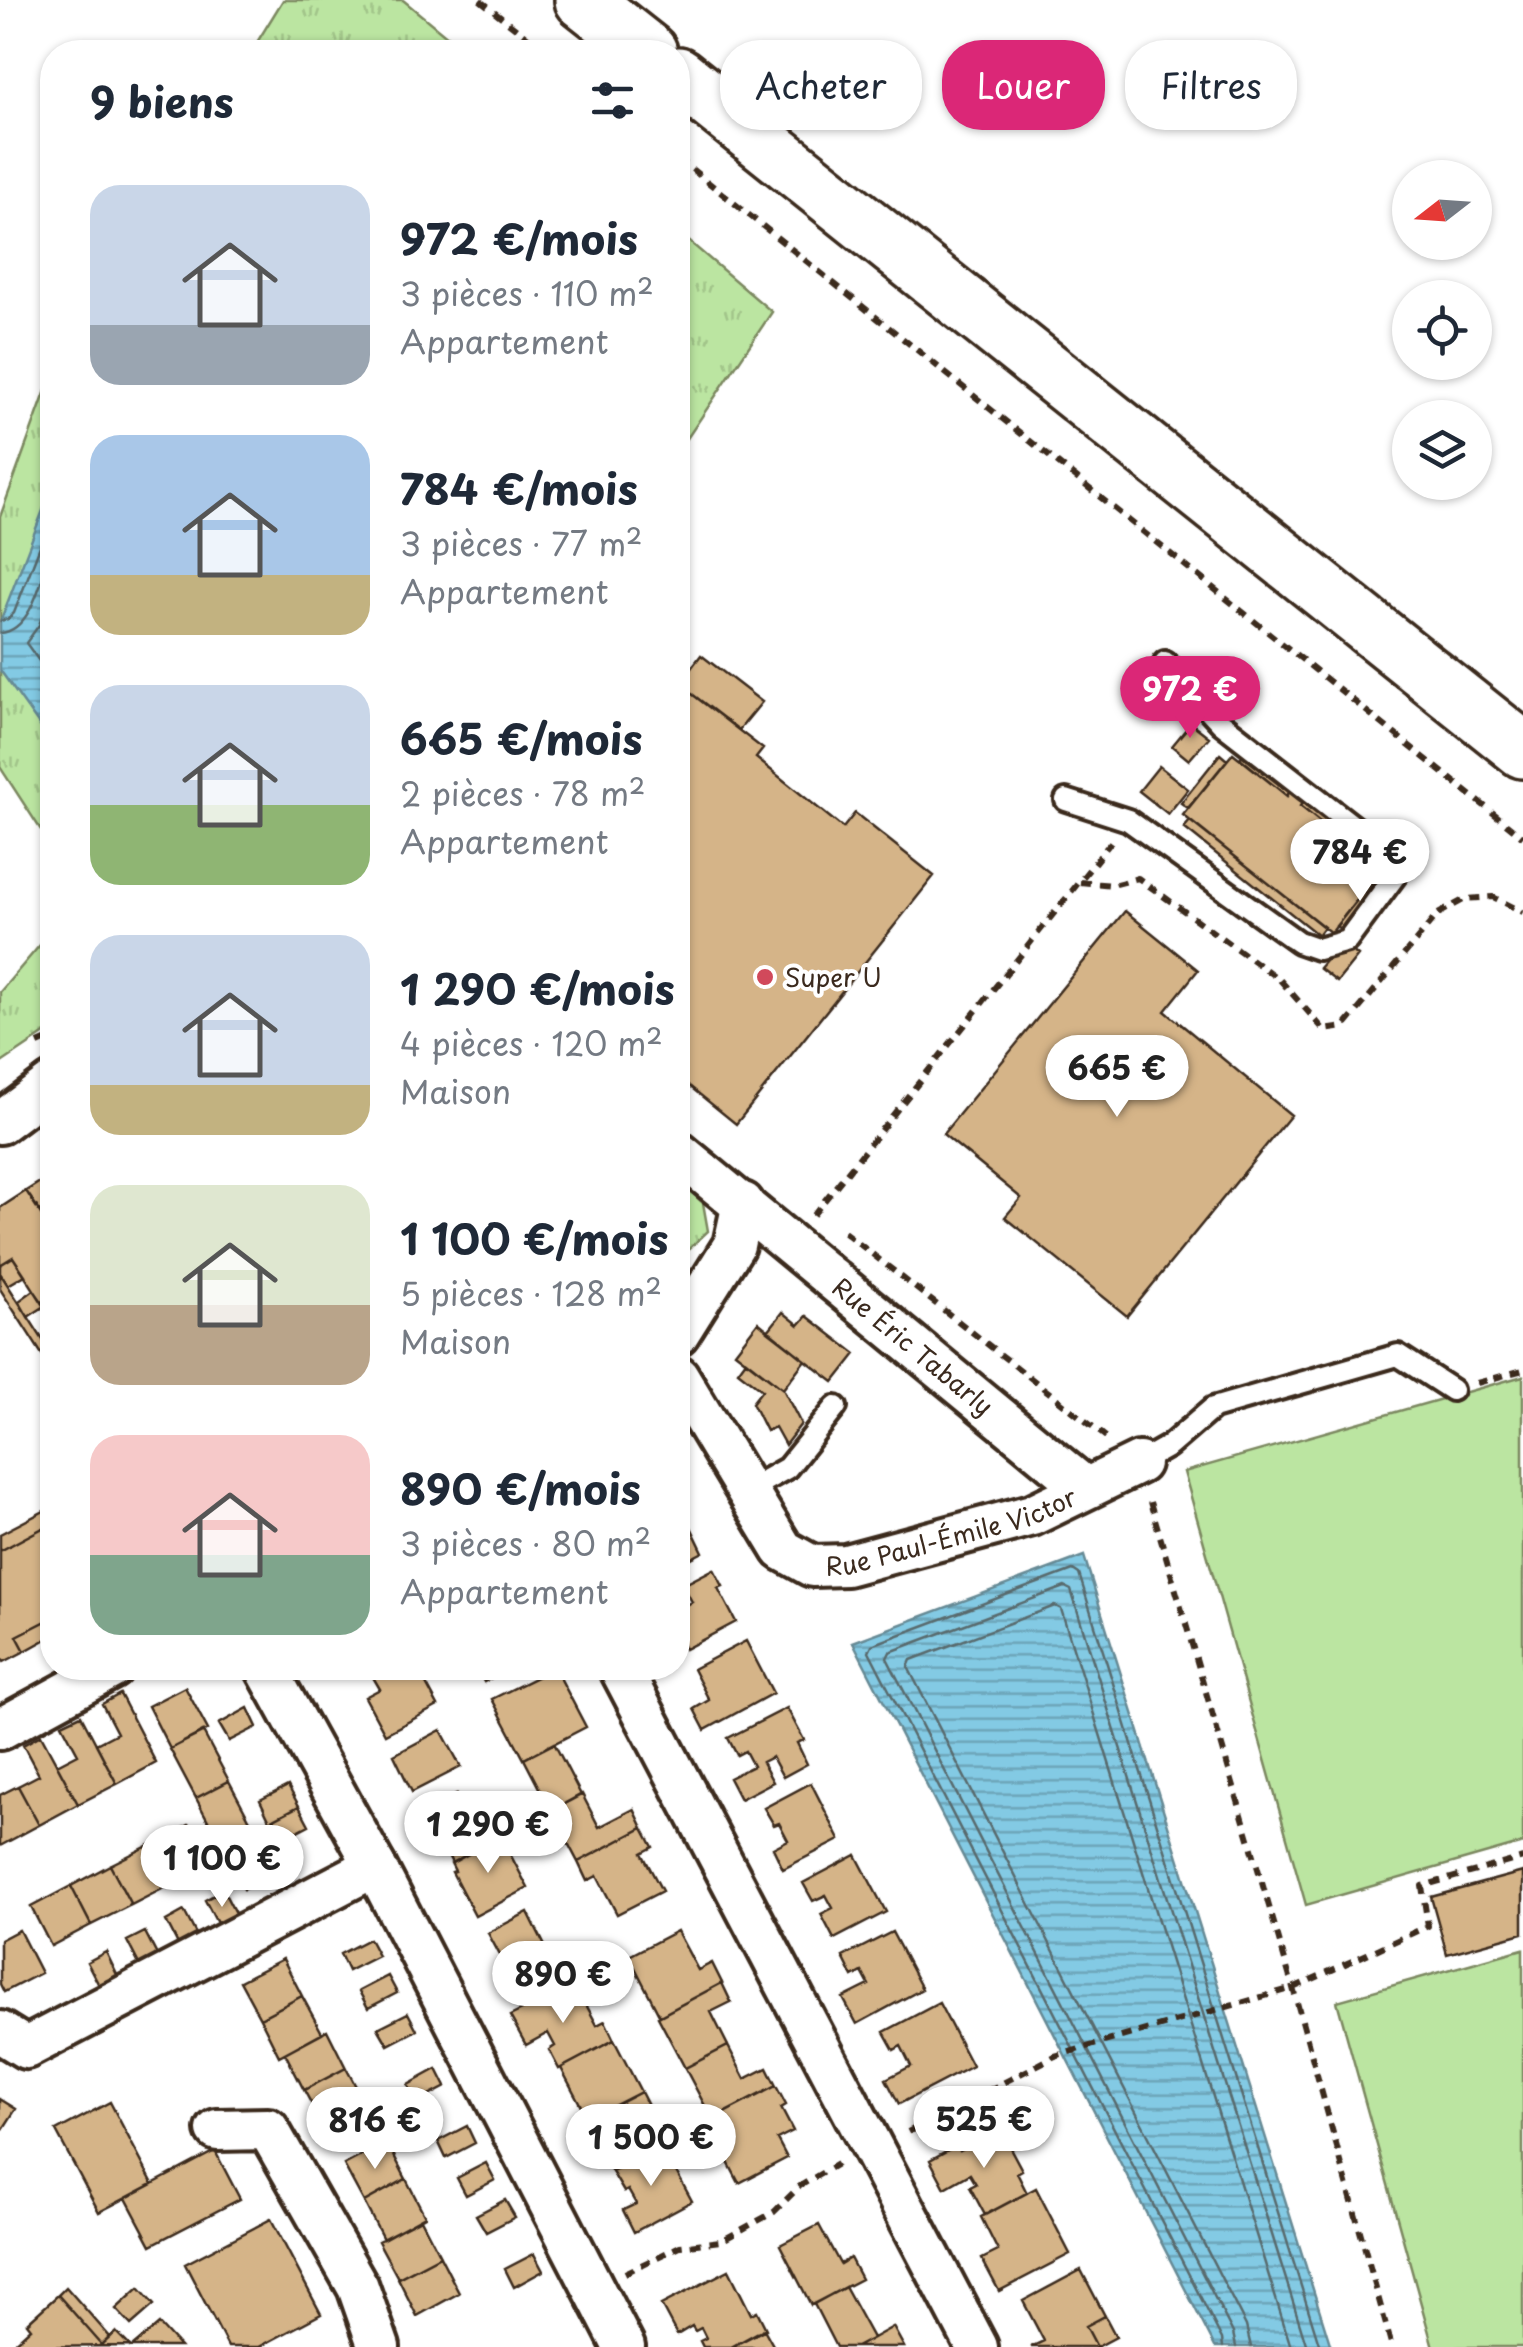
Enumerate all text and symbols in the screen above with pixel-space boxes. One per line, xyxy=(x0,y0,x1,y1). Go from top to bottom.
chip: Acheter xyxy=(720,40,922,130)
chip: Louer xyxy=(942,40,1105,130)
chip: Filtres xyxy=(1125,40,1297,130)
text: 9 biens xyxy=(90,69,234,132)
icon: filters xyxy=(585,73,640,128)
north arrow xyxy=(1392,160,1492,260)
map controls xyxy=(1392,160,1492,500)
text: 972 €/mois xyxy=(400,206,638,269)
icon: home xyxy=(170,225,290,345)
text: 3 pièces · 110 m² xyxy=(400,269,654,317)
button: locate xyxy=(1392,280,1492,380)
text: Appartement xyxy=(400,317,609,365)
button: layers xyxy=(1392,400,1492,500)
text: 784 €/mois xyxy=(400,456,638,519)
icon: home xyxy=(170,475,290,595)
text: 3 pièces · 77 m² xyxy=(400,519,643,567)
text: Appartement xyxy=(400,567,609,615)
pin: 972 € xyxy=(1120,656,1260,741)
text: 972 € xyxy=(1142,664,1238,712)
text: 665 €/mois xyxy=(400,706,642,769)
icon: home xyxy=(170,725,290,845)
text: 2 pièces · 78 m² xyxy=(400,769,646,817)
text: Appartement xyxy=(400,817,609,865)
pin: 784 € xyxy=(1290,819,1430,904)
text: 784 € xyxy=(1312,827,1408,875)
text: 1 290 €/mois xyxy=(400,956,675,1019)
place label: Super U xyxy=(785,958,882,996)
marker: Super U xyxy=(754,966,776,988)
icon: home xyxy=(170,975,290,1095)
text: 4 pièces · 120 m² xyxy=(400,1019,663,1067)
pin: 665 € xyxy=(1047,1035,1187,1120)
text: 665 € xyxy=(1068,1043,1166,1091)
text: Maison xyxy=(400,1067,511,1115)
text: 1 100 €/mois xyxy=(400,1206,669,1269)
icon: home xyxy=(170,1225,290,1345)
street label: Rue Éric Tabarly xyxy=(824,1268,1002,1424)
text: 5 pièces · 128 m² xyxy=(400,1269,662,1317)
text: Maison xyxy=(400,1317,511,1365)
text: 890 €/mois xyxy=(400,1456,641,1519)
icon: home xyxy=(170,1475,290,1595)
street label: Rue Paul-Émile Victor xyxy=(825,1477,1083,1585)
text: 3 pièces · 80 m² xyxy=(400,1519,651,1567)
text: Appartement xyxy=(400,1567,609,1615)
pin: 1 290 € xyxy=(396,1791,580,1876)
text: 1 290 € xyxy=(426,1799,550,1847)
pin: 1 100 € xyxy=(130,1825,314,1910)
text: 1 100 € xyxy=(163,1833,281,1881)
pin: 890 € xyxy=(493,1941,633,2026)
text: 890 € xyxy=(514,1949,612,1997)
pin: 525 € xyxy=(914,2086,1054,2171)
pin: 816 € xyxy=(305,2087,445,2172)
text: 525 € xyxy=(935,2094,1033,2142)
text: 816 € xyxy=(328,2095,422,2143)
pin: 1 500 € xyxy=(559,2104,743,2189)
text: 1 500 € xyxy=(588,2112,714,2160)

